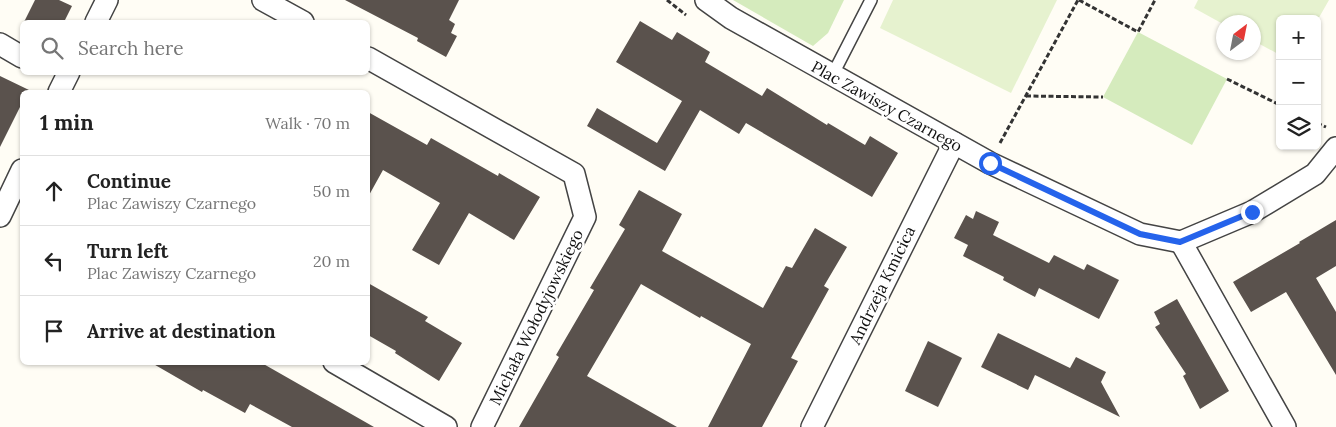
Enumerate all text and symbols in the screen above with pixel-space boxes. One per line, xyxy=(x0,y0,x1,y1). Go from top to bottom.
north arrow xyxy=(1216,15,1261,60)
map controls xyxy=(1276,15,1321,150)
button: + xyxy=(1276,15,1321,60)
search box xyxy=(20,20,370,75)
icon: search xyxy=(38,34,66,62)
text: Search here xyxy=(78,36,184,60)
street label: Plac Zawiszy Czarnego xyxy=(808,56,966,156)
button: − xyxy=(1276,60,1321,105)
button: layers xyxy=(1276,105,1321,150)
text: 1 min xyxy=(40,109,94,136)
text: Walk · 70 m xyxy=(265,113,350,133)
route start xyxy=(979,152,1002,175)
text: Continue xyxy=(87,169,171,193)
icon: ahead xyxy=(40,177,68,205)
text: 50 m xyxy=(313,181,350,201)
text: Plac Zawiszy Czarnego xyxy=(87,193,256,213)
route end xyxy=(1241,201,1264,224)
street label: Andrzeja Kmicica xyxy=(844,223,919,348)
street label: Michała Wołodyjowskiego xyxy=(485,226,587,408)
text: Turn left xyxy=(87,239,168,263)
icon: left xyxy=(40,247,68,275)
text: 20 m xyxy=(313,251,350,271)
text: Plac Zawiszy Czarnego xyxy=(87,263,256,283)
icon: arrive xyxy=(40,317,68,345)
text: Arrive at destination xyxy=(87,319,276,343)

